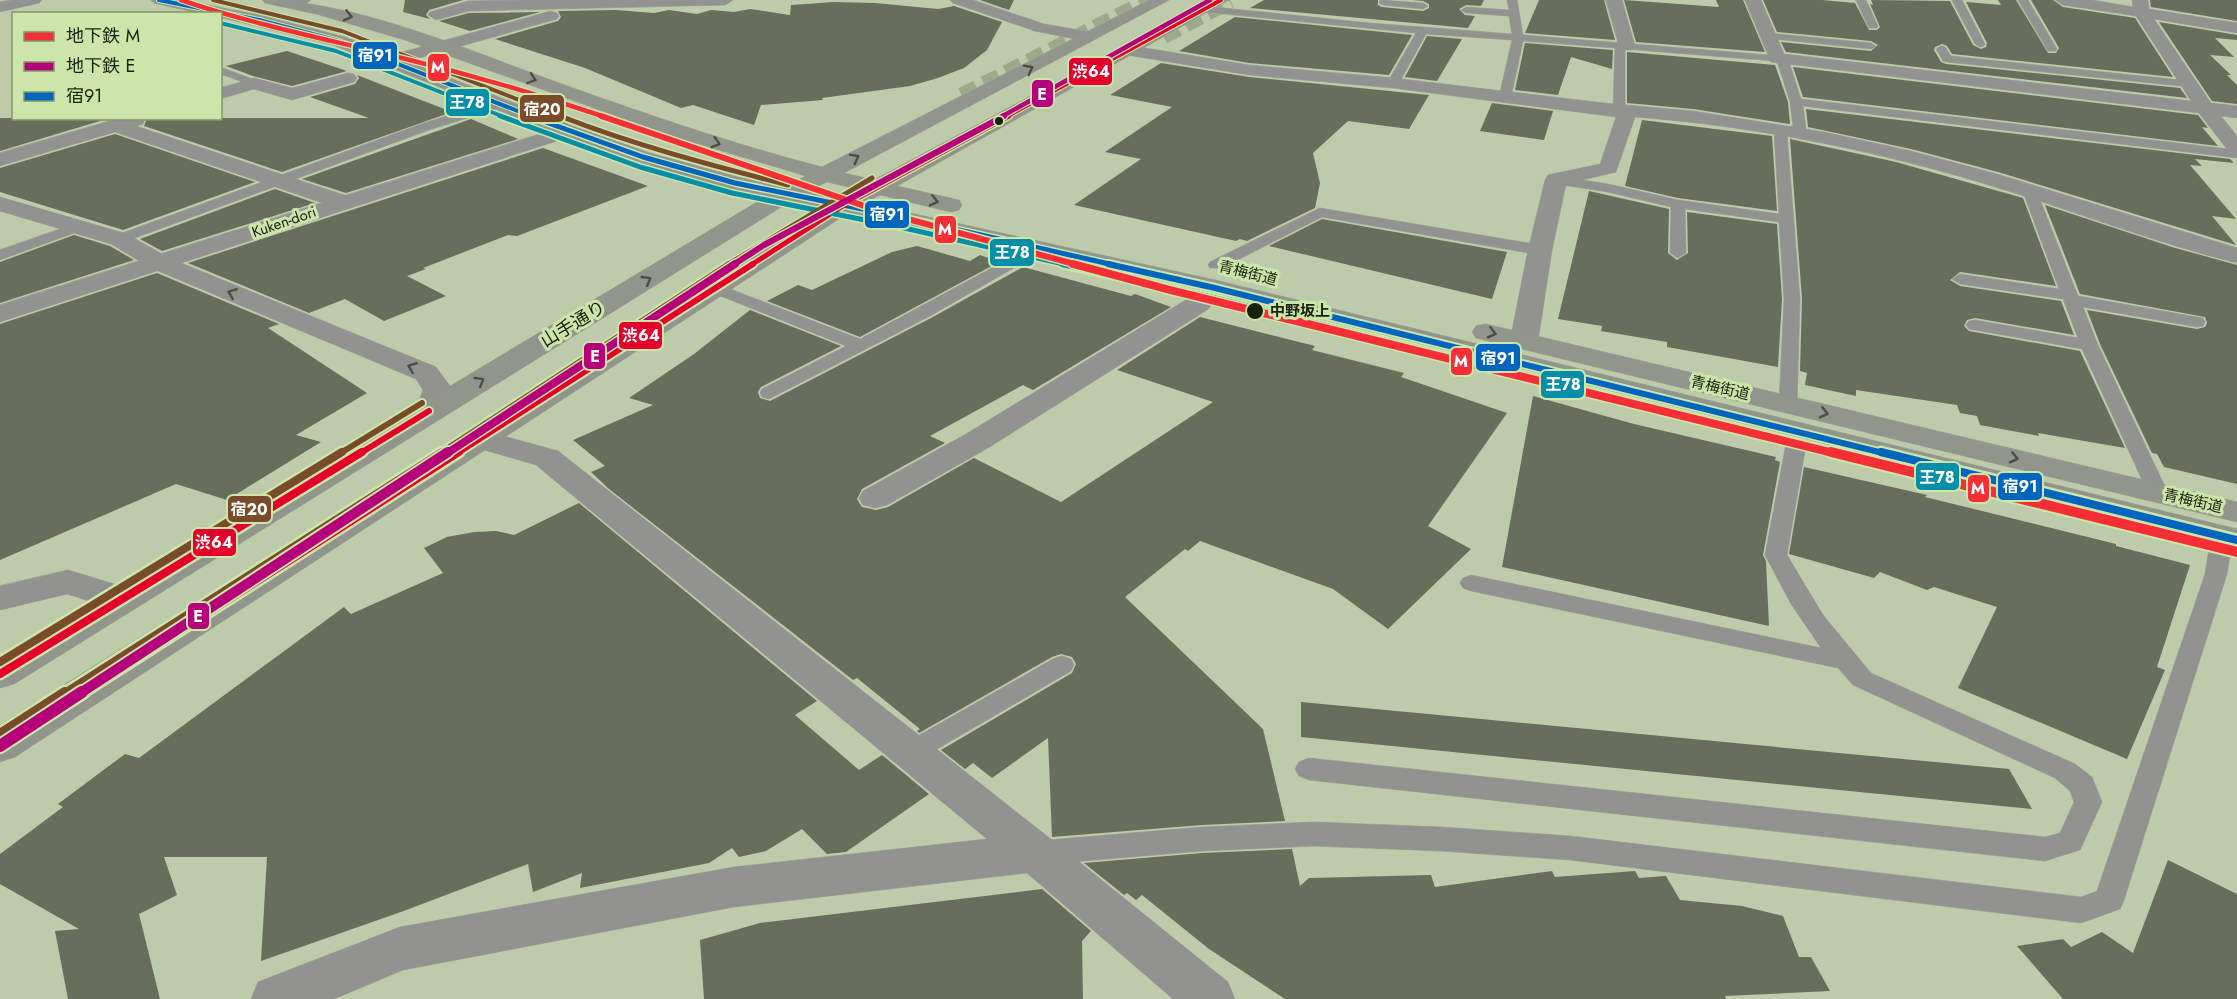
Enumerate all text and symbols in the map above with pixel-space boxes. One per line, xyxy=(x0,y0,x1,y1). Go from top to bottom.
one-way arrow xyxy=(342,9,352,22)
legend xyxy=(12,12,222,120)
text: 地下鉄 M xyxy=(66,23,140,49)
line badge: 宿91 xyxy=(352,41,398,70)
text: 宿91 xyxy=(358,44,392,67)
text: 地下鉄 E xyxy=(66,53,135,79)
line badge: M xyxy=(427,53,450,82)
text: M xyxy=(431,56,445,79)
line badge: 渋64 xyxy=(1068,57,1113,86)
text: 渋64 xyxy=(1072,60,1110,83)
one-way arrow xyxy=(1022,64,1033,76)
one-way arrow xyxy=(526,72,537,84)
line badge: E xyxy=(1031,79,1054,108)
text: 宿91 xyxy=(66,83,102,109)
text: E xyxy=(1037,83,1047,106)
line badge: 王78 xyxy=(445,88,490,117)
text: 王78 xyxy=(449,91,485,114)
line badge: 宿20 xyxy=(519,94,565,123)
text: 宿20 xyxy=(523,98,561,121)
unlabelled marker xyxy=(993,115,1005,127)
one-way arrow xyxy=(710,135,721,148)
one-way arrow xyxy=(849,154,860,165)
one-way arrow xyxy=(929,194,939,207)
line badge: 宿91 xyxy=(864,200,910,229)
street label: Kuken-dori xyxy=(249,201,319,243)
text: 宿91 xyxy=(870,203,904,226)
line badge: M xyxy=(934,215,957,244)
text: M xyxy=(938,218,952,241)
line badge: 王78 xyxy=(989,238,1035,267)
text: 王78 xyxy=(994,241,1030,264)
street label: 青梅街道 xyxy=(1216,255,1280,291)
one-way arrow xyxy=(641,275,651,287)
one-way arrow xyxy=(227,288,238,300)
street label: 山手通り xyxy=(535,294,611,354)
place label: 中野坂上 xyxy=(1270,300,1330,322)
marker: 中野坂上 xyxy=(1245,301,1265,321)
line badge: 渋64 xyxy=(618,321,663,350)
text: 渋64 xyxy=(622,324,660,347)
one-way arrow xyxy=(1487,325,1497,338)
line badge: E xyxy=(583,342,606,370)
line badge: 宿91 xyxy=(1475,343,1521,372)
text: E xyxy=(590,345,600,368)
line badge: M xyxy=(1450,347,1473,376)
text: 宿91 xyxy=(1481,347,1515,370)
text: M xyxy=(1454,350,1468,373)
one-way arrow xyxy=(408,362,419,374)
line badge: 王78 xyxy=(1540,370,1585,399)
street label: 青梅街道 xyxy=(1688,371,1752,405)
text: 王78 xyxy=(1545,373,1581,396)
one-way arrow xyxy=(474,376,484,388)
one-way arrow xyxy=(1819,405,1829,418)
one-way arrow xyxy=(2009,451,2019,464)
line badge: 王78 xyxy=(1915,462,1960,491)
text: 王78 xyxy=(1919,466,1955,489)
line badge: 宿91 xyxy=(1997,472,2043,501)
line badge: M xyxy=(1967,474,1990,503)
text: 宿91 xyxy=(2003,475,2037,498)
text: M xyxy=(1971,477,1985,500)
street label: 青梅街道 xyxy=(2161,484,2225,518)
line badge: 宿20 xyxy=(227,495,272,523)
text: 宿20 xyxy=(230,498,268,521)
line badge: 渋64 xyxy=(192,528,237,557)
text: 渋64 xyxy=(195,531,233,554)
line badge: E xyxy=(187,602,210,630)
text: E xyxy=(193,605,203,628)

